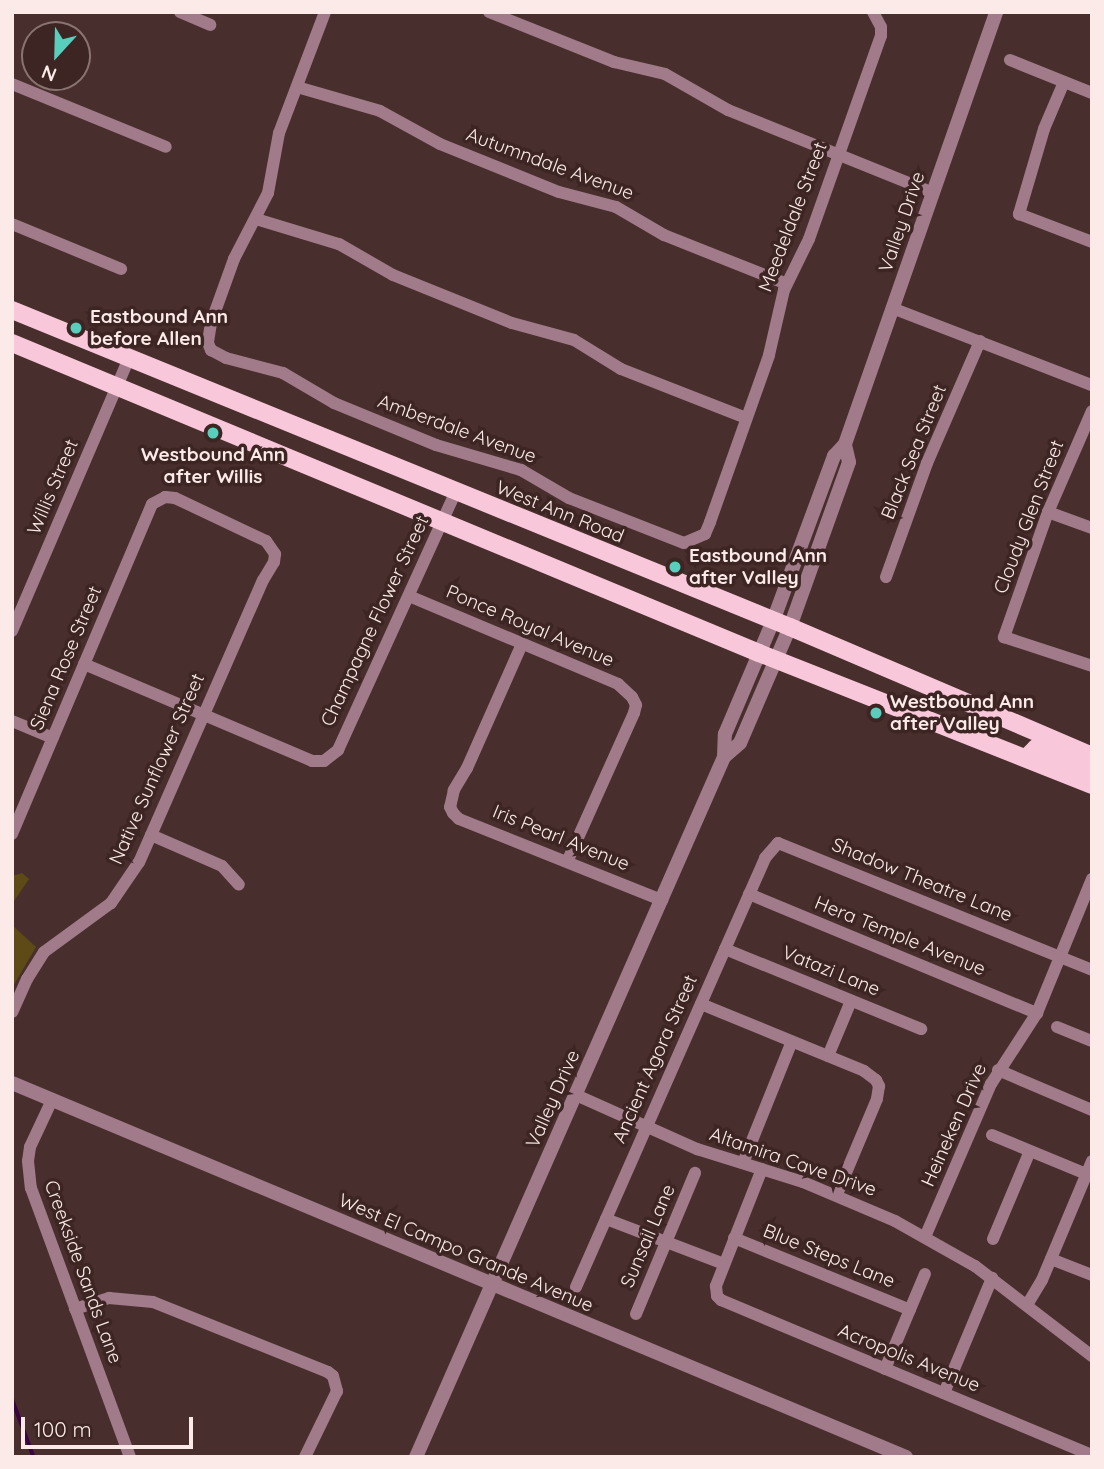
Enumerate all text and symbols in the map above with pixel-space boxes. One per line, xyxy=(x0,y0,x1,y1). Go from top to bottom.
north arrow xyxy=(21,21,91,91)
text: N xyxy=(38,60,60,87)
street label: Autumndale Avenue xyxy=(463,123,637,205)
street label: Meedeldale Street xyxy=(754,139,832,295)
street label: Valley Drive xyxy=(874,169,930,275)
place label: Eastbound Ann before Allen xyxy=(90,306,228,350)
marker: Eastbound Ann before Allen xyxy=(68,320,84,336)
street label: Black Sea Street xyxy=(877,381,951,523)
street label: Amberdale Avenue xyxy=(375,390,539,468)
marker: Westbound Ann after Willis xyxy=(205,425,221,441)
street label: Willis Street xyxy=(23,436,83,538)
street label: Cloudy Glen Street xyxy=(989,437,1069,597)
place label: Westbound Ann after Willis xyxy=(141,444,285,488)
street label: West Ann Road xyxy=(493,476,627,548)
street label: Champagne Flower Street xyxy=(316,512,434,730)
place label: Eastbound Ann after Valley xyxy=(689,545,827,589)
marker: Eastbound Ann after Valley xyxy=(667,559,683,575)
street label: Ponce Royal Avenue xyxy=(443,580,617,672)
street label: Siena Rose Street xyxy=(25,583,107,733)
street label: Native Sunflower Street xyxy=(105,670,209,868)
place label: Westbound Ann after Valley xyxy=(890,691,1034,735)
marker: Westbound Ann after Valley xyxy=(868,705,884,721)
street label: Iris Pearl Avenue xyxy=(489,800,633,876)
street label: Shadow Theatre Lane xyxy=(828,833,1016,927)
street label: Hera Temple Avenue xyxy=(811,891,989,981)
street label: Vatazi Lane xyxy=(779,941,883,1001)
street label: Ancient Agora Street xyxy=(608,971,702,1147)
street label: Valley Drive xyxy=(521,1046,585,1152)
street label: Heineken Drive xyxy=(917,1060,991,1190)
street label: Altamira Cave Drive xyxy=(707,1123,879,1201)
street label: Creekside Sands Lane xyxy=(39,1177,127,1367)
street label: Sunsail Lane xyxy=(616,1181,680,1291)
street label: West El Campo Grande Avenue xyxy=(335,1189,597,1317)
street label: Blue Steps Lane xyxy=(760,1219,898,1293)
street label: Acropolis Avenue xyxy=(835,1319,983,1397)
scale bar xyxy=(24,1402,196,1446)
text: 100 m xyxy=(34,1416,92,1442)

